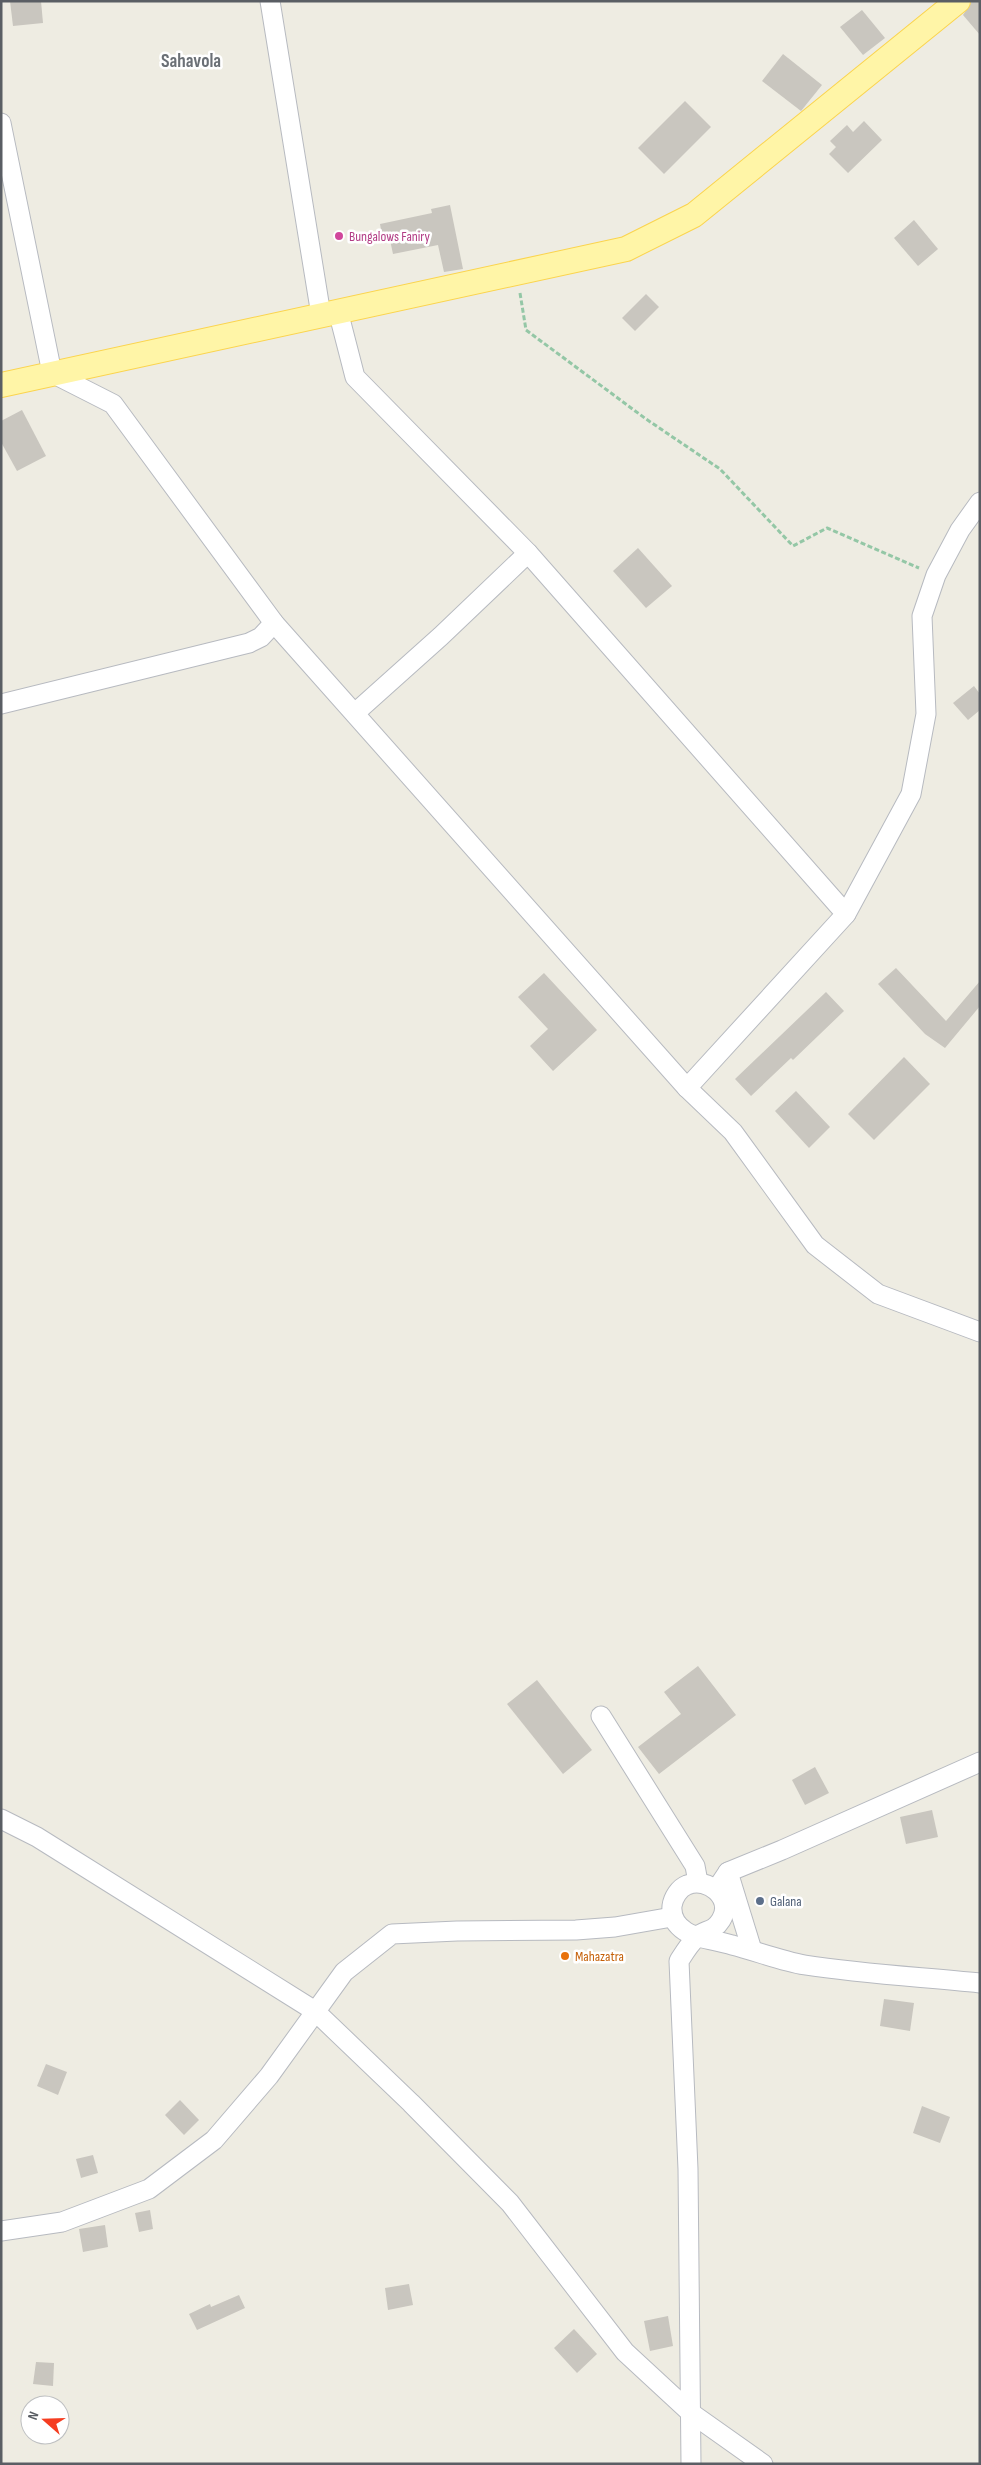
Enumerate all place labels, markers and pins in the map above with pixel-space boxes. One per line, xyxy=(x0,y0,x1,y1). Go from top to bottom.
place label: Bungalows Faniry xyxy=(349,228,431,245)
marker: Bungalows Faniry xyxy=(333,230,345,242)
place label: Galana xyxy=(770,1893,802,1910)
marker: Galana xyxy=(754,1895,766,1907)
place label: Mahazatra xyxy=(575,1948,624,1965)
marker: Mahazatra xyxy=(559,1950,571,1962)

